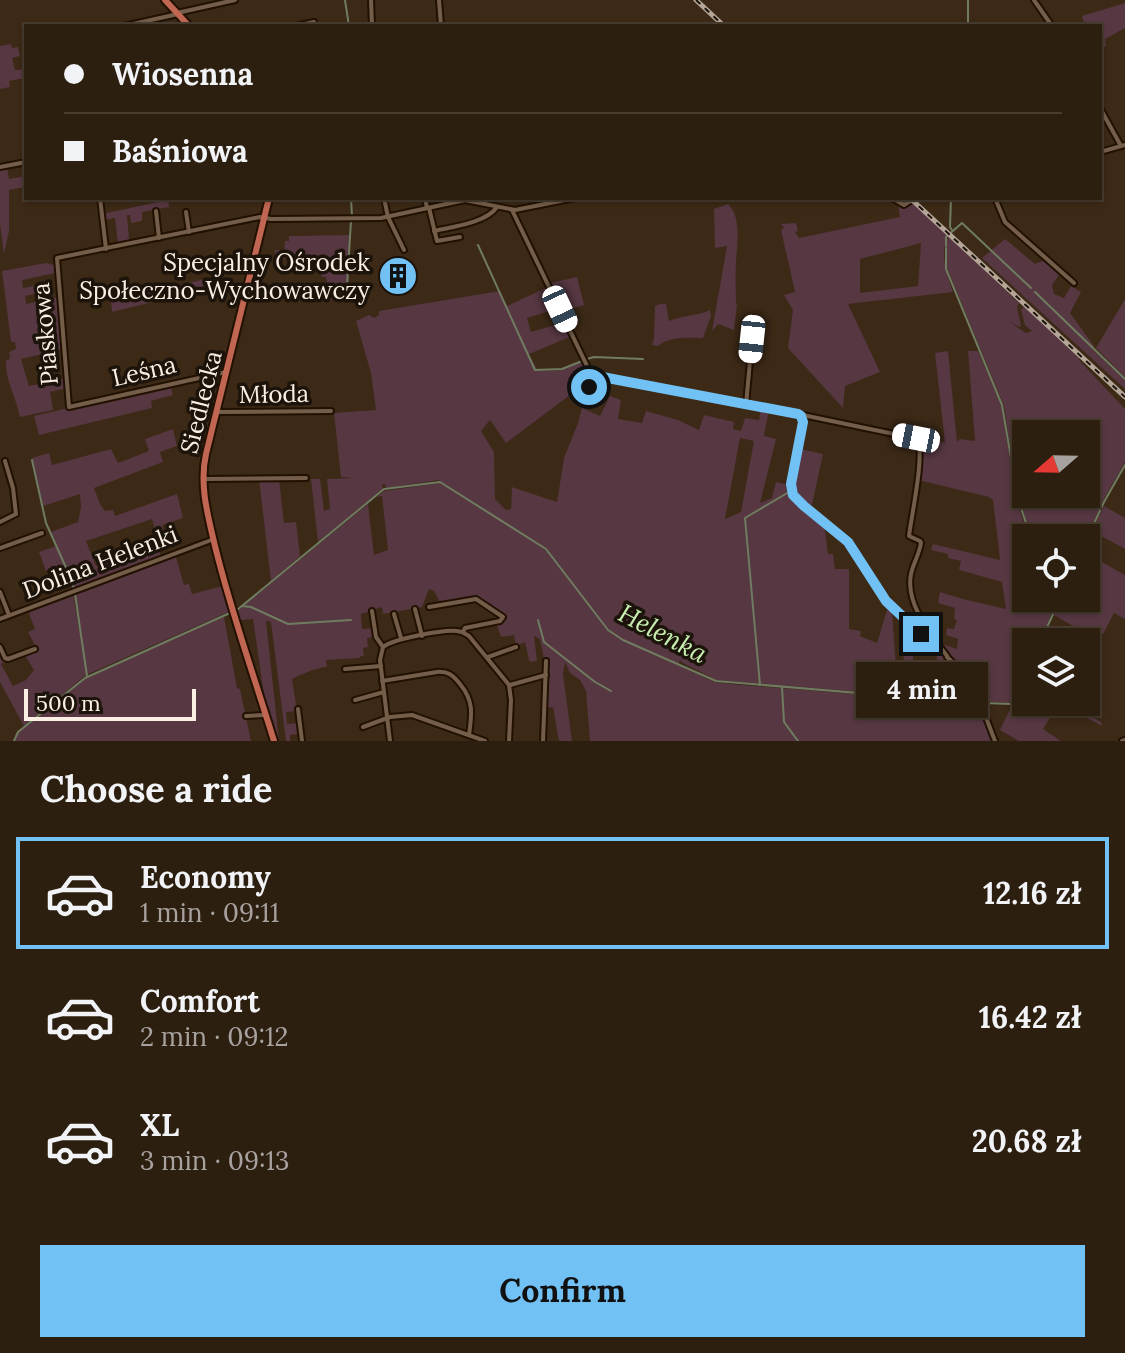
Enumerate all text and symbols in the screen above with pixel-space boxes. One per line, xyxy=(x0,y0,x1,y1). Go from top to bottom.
text: Wiosenna xyxy=(112,55,253,93)
text: Baśniowa xyxy=(112,132,248,170)
place label: Specjalny Ośrodek Społeczno-Wychowawczy xyxy=(79,247,370,306)
building icon: Specjalny Ośrodek Społeczno-Wychowawczy xyxy=(377,255,419,297)
street label: Piaskowa xyxy=(25,282,65,386)
car xyxy=(539,282,581,336)
car xyxy=(738,314,766,364)
street label: Siedlecka xyxy=(173,347,229,457)
street label: Leśna xyxy=(109,349,179,393)
route start xyxy=(571,369,607,405)
street label: Młoda xyxy=(239,378,309,410)
north arrow xyxy=(1012,420,1100,508)
map controls xyxy=(1012,420,1100,716)
car xyxy=(890,422,942,454)
street label: Dolina Helenki xyxy=(18,518,182,606)
button: locate xyxy=(1012,524,1100,612)
water label: Helenka xyxy=(613,596,714,670)
route end xyxy=(903,616,939,652)
button: layers xyxy=(1012,628,1100,716)
callout: 4 min xyxy=(855,662,987,718)
text: 4 min xyxy=(887,673,957,706)
scale bar xyxy=(24,685,196,721)
text: 500 m xyxy=(36,689,101,717)
text: Choose a ride xyxy=(40,766,272,812)
icon: car xyxy=(44,857,116,929)
text: Economy xyxy=(140,858,271,896)
text: 12.16 zł xyxy=(983,874,1081,912)
text: 1 min · 09:11 xyxy=(140,896,279,929)
icon: car xyxy=(44,981,116,1053)
text: Comfort xyxy=(140,982,260,1020)
text: 16.42 zł xyxy=(979,998,1081,1036)
text: 2 min · 09:12 xyxy=(140,1020,288,1053)
icon: car xyxy=(44,1105,116,1177)
text: XL xyxy=(140,1106,179,1144)
text: 20.68 zł xyxy=(972,1122,1081,1160)
text: 3 min · 09:13 xyxy=(140,1144,289,1177)
button: Confirm xyxy=(40,1245,1085,1337)

